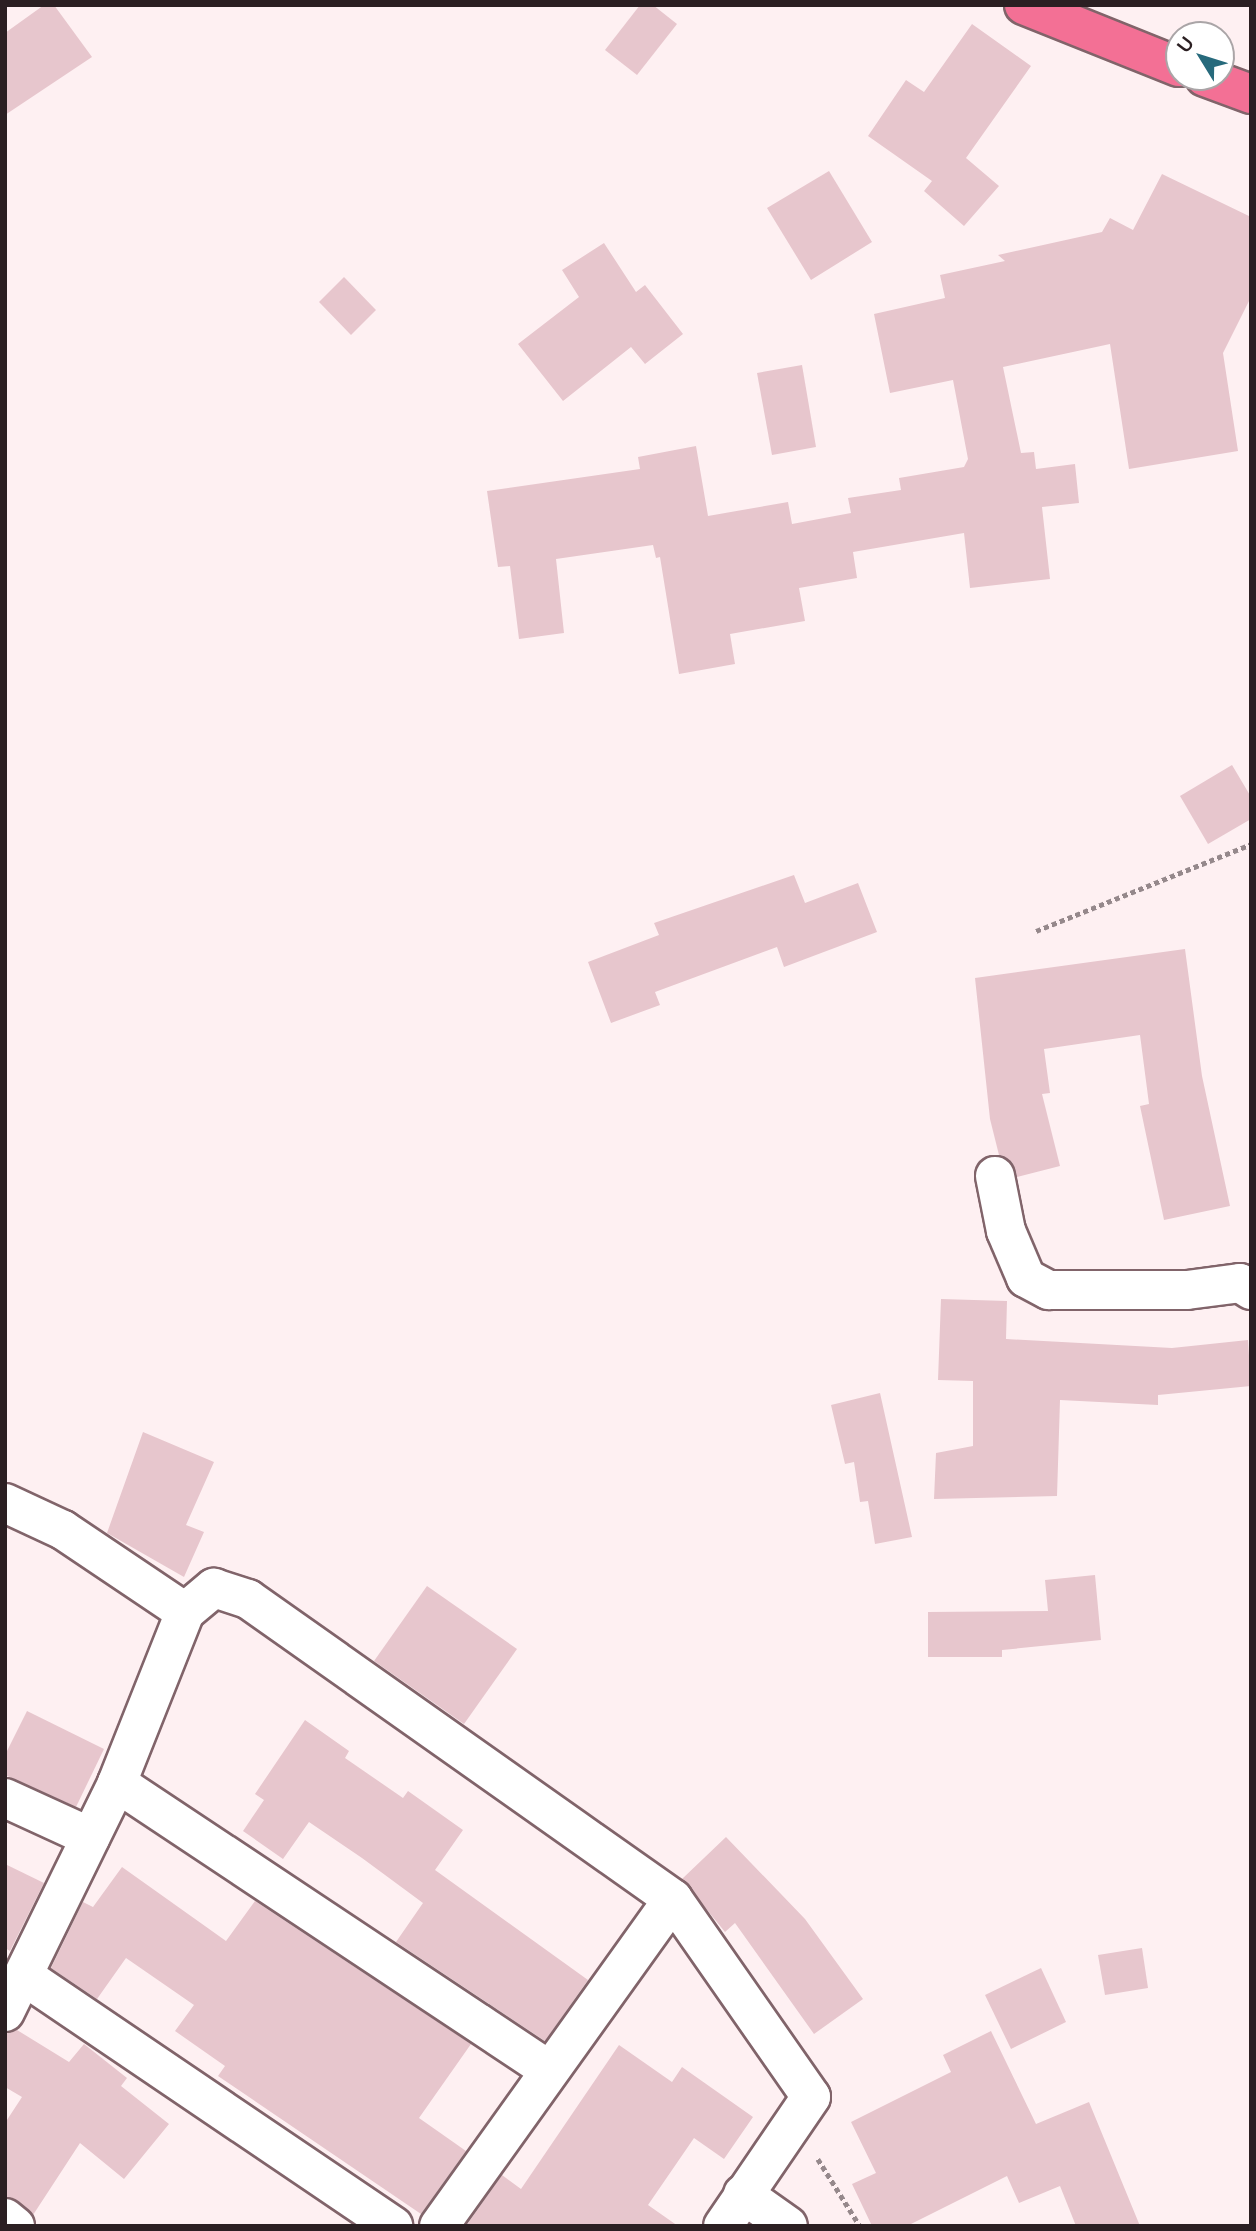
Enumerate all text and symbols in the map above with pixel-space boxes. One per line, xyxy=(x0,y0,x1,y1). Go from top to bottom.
north arrow xyxy=(1165,21,1235,91)
text: U xyxy=(1171,31,1199,57)

